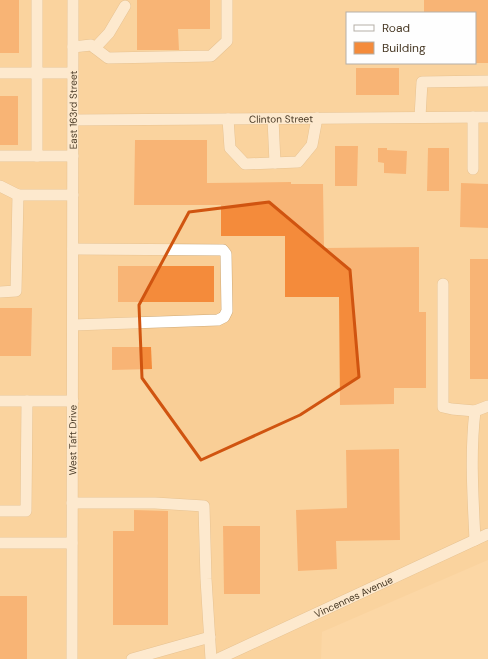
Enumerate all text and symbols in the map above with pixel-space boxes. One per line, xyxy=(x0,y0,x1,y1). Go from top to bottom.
legend xyxy=(346,12,476,64)
text: Road xyxy=(382,20,410,36)
text: Building xyxy=(382,40,426,56)
street label: East 163rd Street xyxy=(66,71,79,149)
street label: Clinton Street xyxy=(249,112,313,125)
street label: West Taft Drive xyxy=(66,405,79,475)
street label: Vincennes Avenue xyxy=(312,572,395,620)

